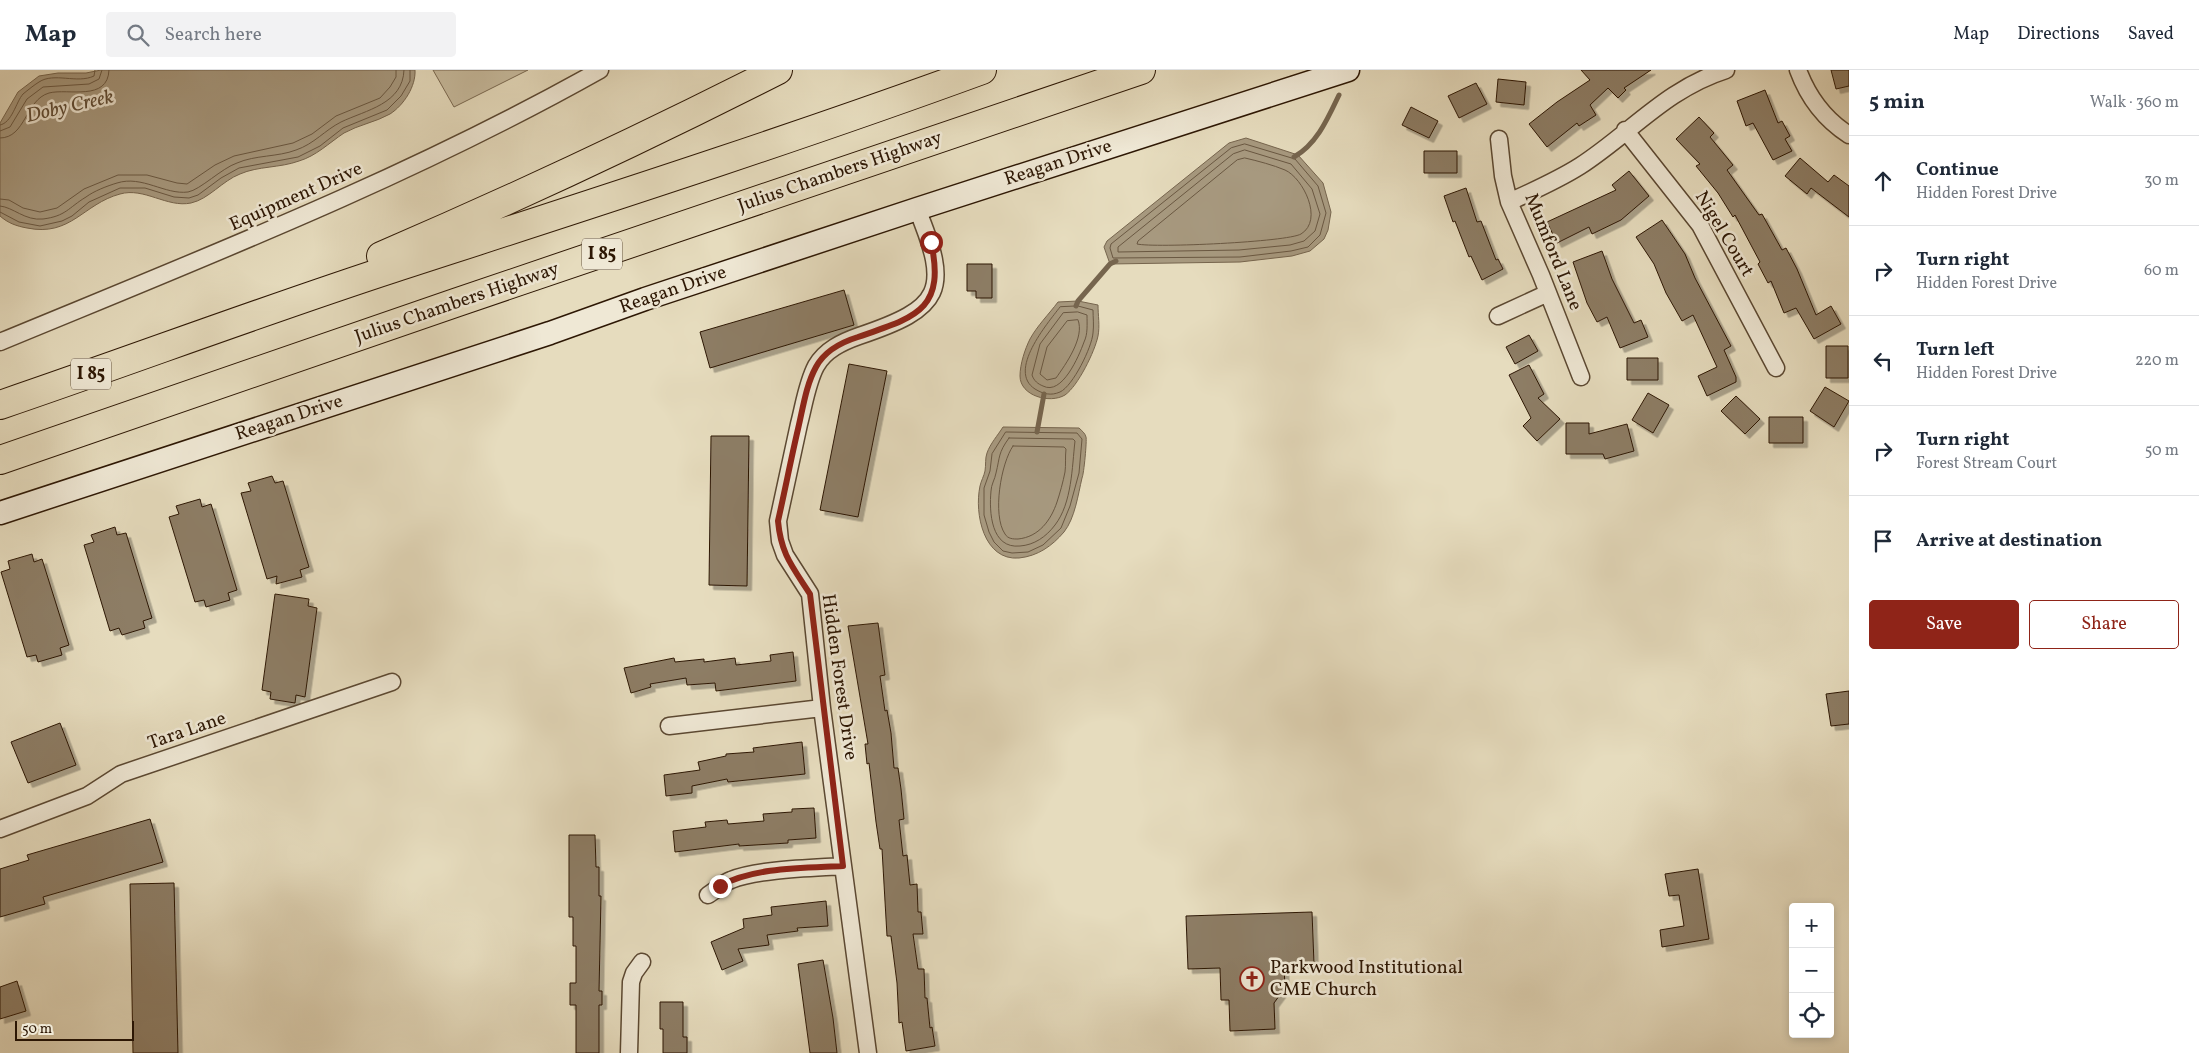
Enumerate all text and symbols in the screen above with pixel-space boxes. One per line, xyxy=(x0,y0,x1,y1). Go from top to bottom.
search box xyxy=(106,12,456,57)
text: Map xyxy=(25,18,76,52)
icon: search xyxy=(124,21,152,49)
text: Search here xyxy=(164,22,262,48)
text: Map xyxy=(1953,22,1989,47)
text: Directions xyxy=(2017,22,2100,47)
text: Saved xyxy=(2128,22,2174,47)
water label: Doby Creek xyxy=(23,83,117,131)
text: 5 min xyxy=(1869,88,1925,117)
text: Walk · 360 m xyxy=(2090,92,2179,114)
street label: Julius Chambers Highway xyxy=(734,125,946,219)
street label: Reagan Drive xyxy=(1001,133,1115,193)
street label: Equipment Drive xyxy=(225,156,367,238)
text: Continue xyxy=(1916,157,1999,183)
icon: ahead xyxy=(1869,167,1897,195)
text: 30 m xyxy=(2144,170,2179,192)
text: Hidden Forest Drive xyxy=(1916,183,2057,205)
street label: Nigel Court xyxy=(1688,186,1760,282)
street label: Mumford Lane xyxy=(1518,189,1588,315)
route start xyxy=(920,231,943,254)
road number: I 85 xyxy=(582,238,622,270)
text: Turn right xyxy=(1916,247,2009,273)
street label: Julius Chambers Highway xyxy=(351,256,563,350)
icon: right xyxy=(1869,257,1897,285)
street label: Reagan Drive xyxy=(616,260,730,320)
text: 60 m xyxy=(2144,260,2179,282)
text: Hidden Forest Drive xyxy=(1916,273,2057,295)
text: Turn left xyxy=(1916,337,1995,363)
icon: left xyxy=(1869,347,1897,375)
text: 220 m xyxy=(2135,350,2179,372)
road number: I 85 xyxy=(71,358,111,390)
text: Hidden Forest Drive xyxy=(1916,363,2057,385)
street label: Reagan Drive xyxy=(232,388,346,448)
text: Turn right xyxy=(1916,427,2009,453)
icon: right xyxy=(1869,437,1897,465)
text: 50 m xyxy=(2145,440,2179,462)
text: Forest Stream Court xyxy=(1916,453,2057,475)
icon: arrive xyxy=(1869,527,1897,555)
text: Arrive at destination xyxy=(1916,528,2102,554)
street label: Hidden Forest Drive xyxy=(814,592,864,762)
button: Save xyxy=(1869,600,2019,649)
button: Share xyxy=(2029,600,2179,649)
street label: Tara Lane xyxy=(144,706,230,756)
route end xyxy=(709,875,732,898)
map controls xyxy=(1789,903,1834,1038)
button: + xyxy=(1789,903,1834,948)
button: − xyxy=(1789,948,1834,993)
place label: Parkwood Institutional CME Church xyxy=(1270,955,1463,1003)
church icon: Parkwood Institutional CME Church xyxy=(1239,966,1265,992)
button: locate xyxy=(1789,993,1834,1038)
scale bar xyxy=(15,1018,134,1041)
text: 50 m xyxy=(22,1020,52,1039)

